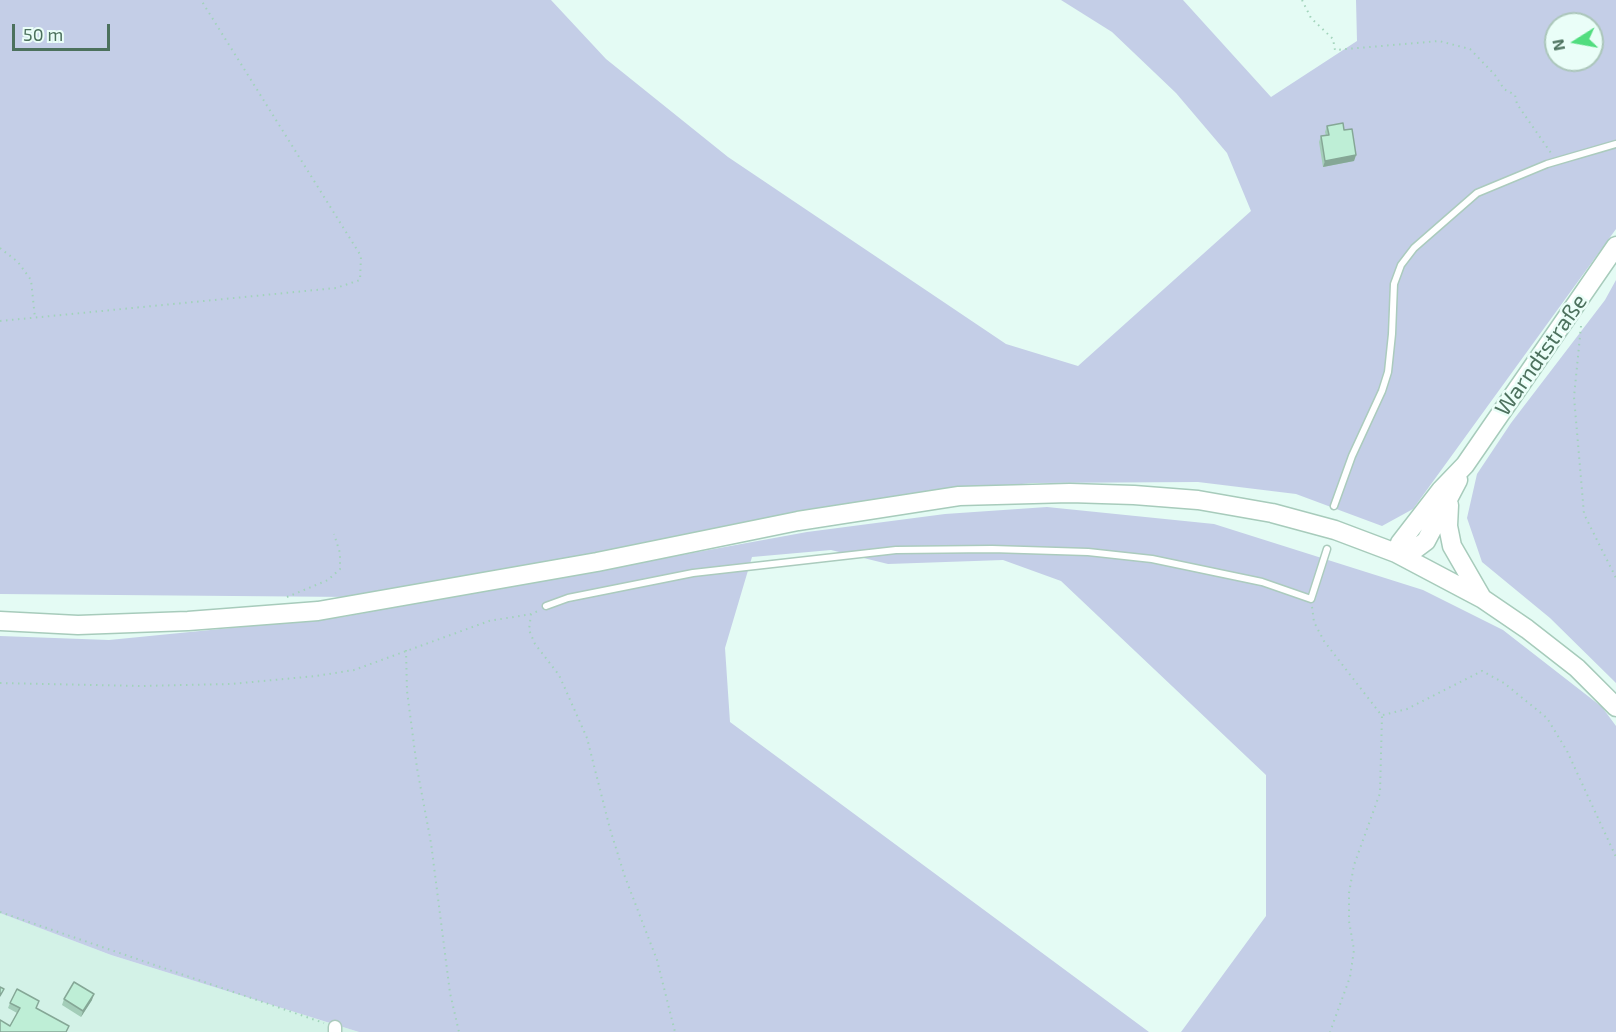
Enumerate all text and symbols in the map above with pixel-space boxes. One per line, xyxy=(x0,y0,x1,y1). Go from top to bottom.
scale bar xyxy=(15,12,112,50)
north arrow xyxy=(1544,12,1604,72)
text: 50 m xyxy=(23,23,63,45)
text: N xyxy=(1547,38,1568,53)
street label: Warndtstraße xyxy=(1489,289,1593,421)

